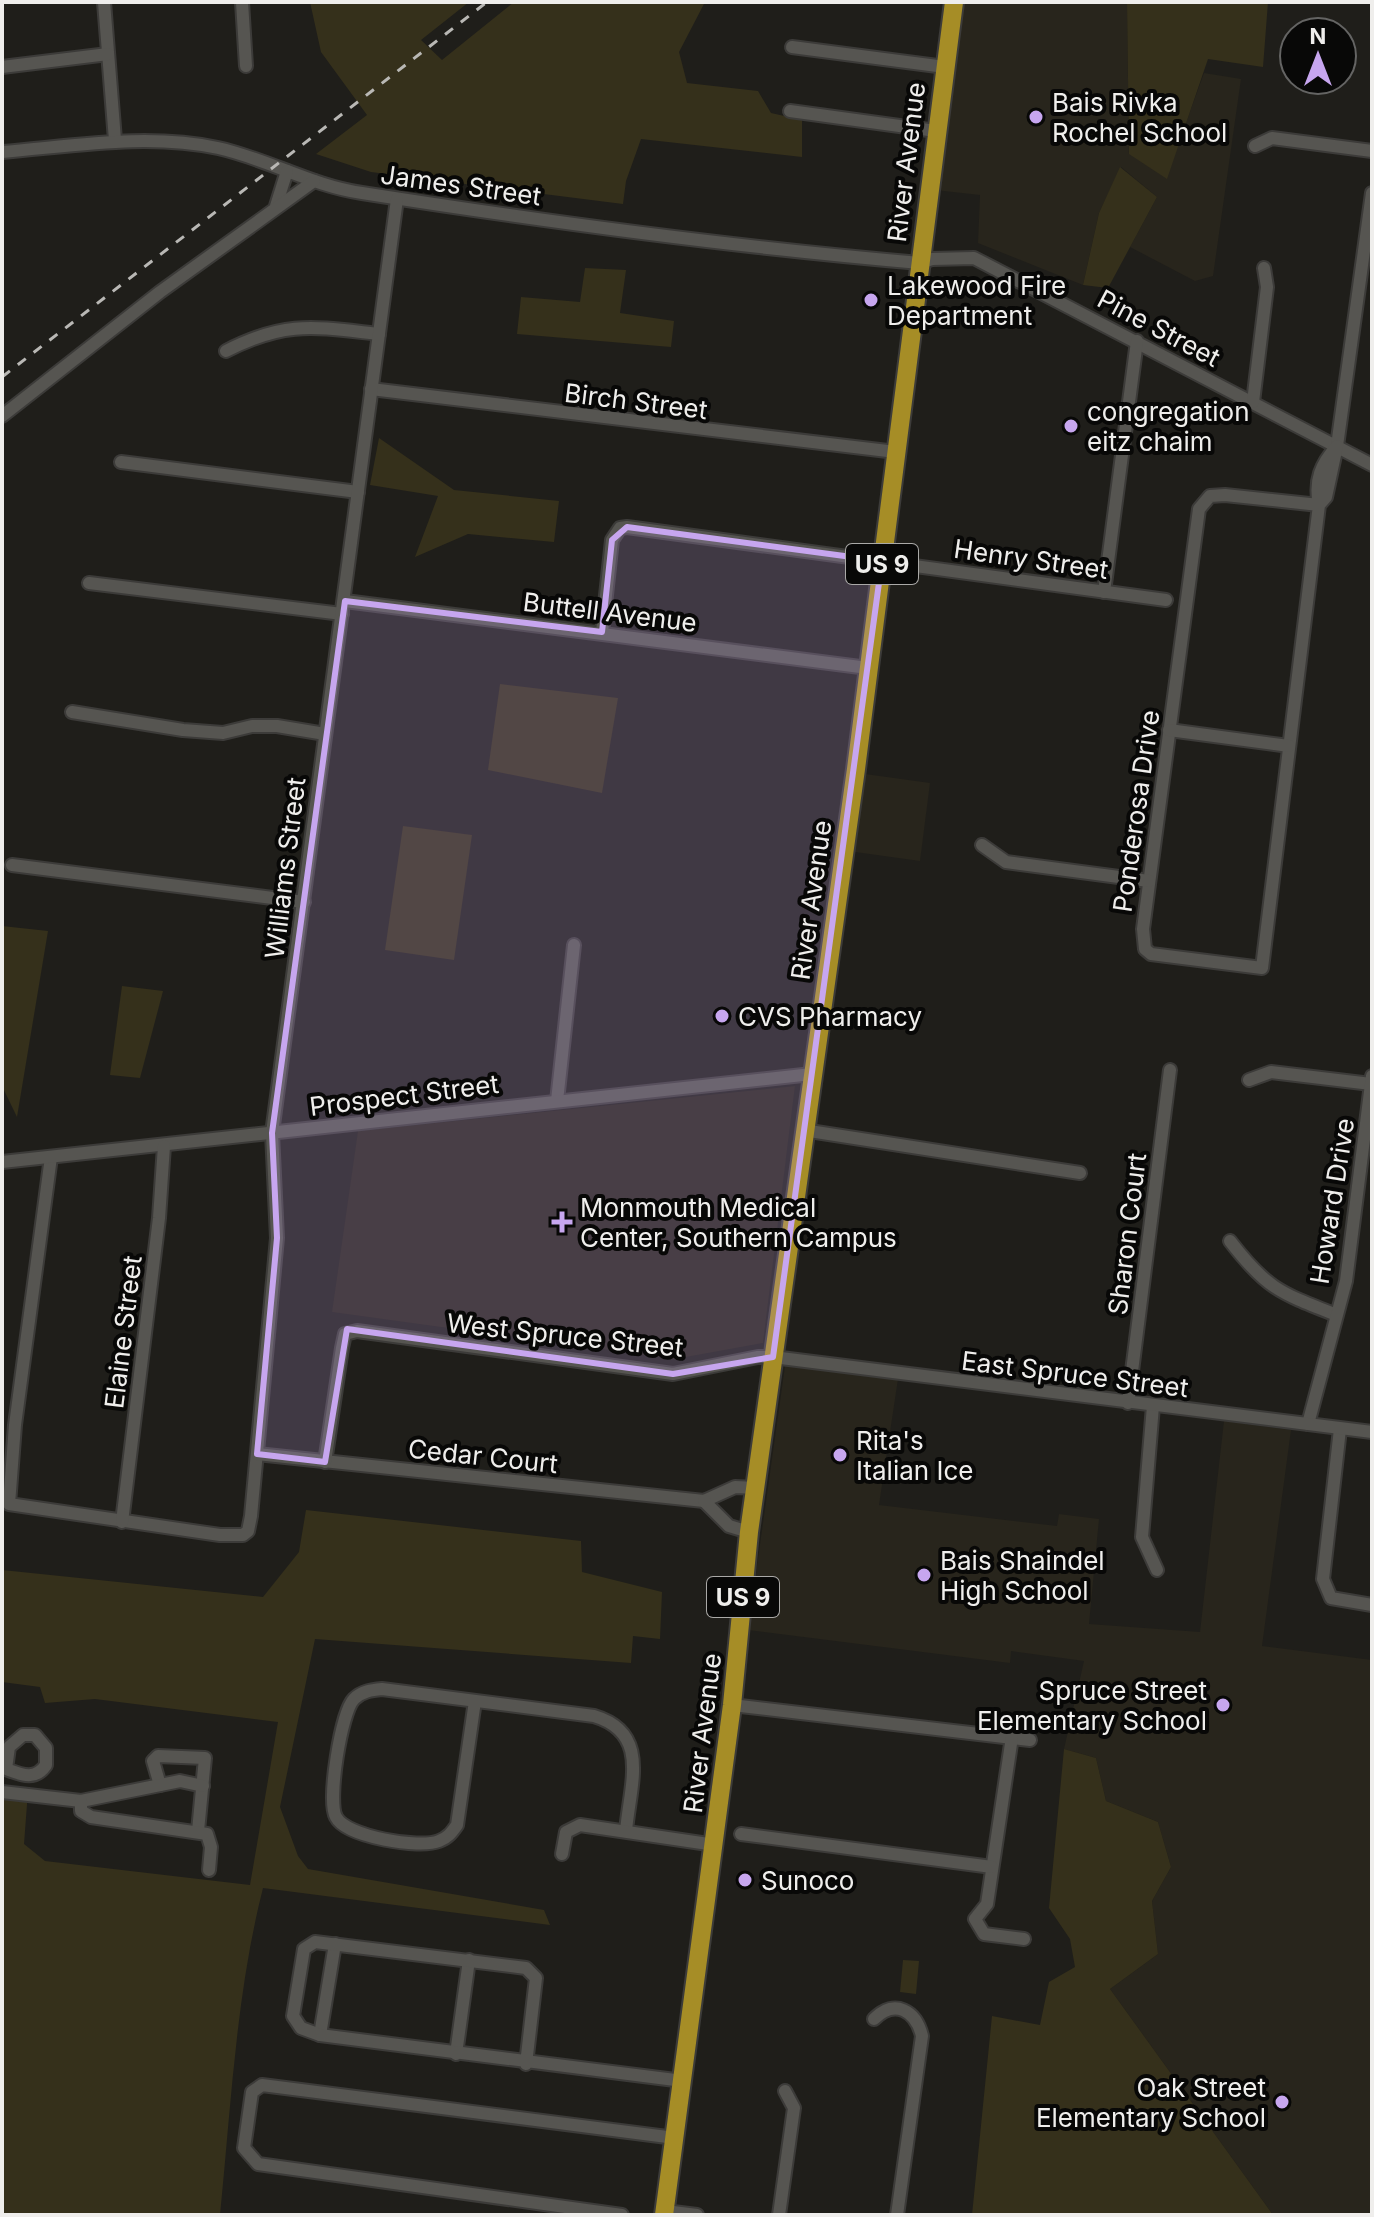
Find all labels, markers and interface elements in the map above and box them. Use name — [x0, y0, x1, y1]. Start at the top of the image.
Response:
north arrow — [1278, 16, 1358, 96]
text: N — [1310, 23, 1326, 49]
street label: River Avenue — [881, 80, 931, 244]
place label: Bais Rivka Rochel School — [1052, 87, 1227, 148]
marker: Bais Rivka Rochel School — [1027, 108, 1045, 126]
street label: James Street — [379, 158, 543, 212]
place label: Lakewood Fire Department — [887, 270, 1066, 331]
street label: Pine Street — [1093, 283, 1225, 373]
marker: Lakewood Fire Department — [862, 291, 880, 309]
street label: Birch Street — [563, 377, 709, 425]
place label: congregation eitz chaim — [1087, 396, 1250, 457]
marker: congregation eitz chaim — [1062, 417, 1080, 435]
street label: Henry Street — [952, 533, 1110, 585]
road number: US 9 — [846, 544, 918, 584]
street label: Buttell Avenue — [521, 586, 699, 638]
street label: Ponderosa Drive — [1106, 708, 1166, 914]
street label: Williams Street — [258, 775, 312, 961]
street label: River Avenue — [784, 818, 838, 982]
place label: CVS Pharmacy — [738, 1001, 922, 1032]
marker: CVS Pharmacy — [713, 1007, 731, 1025]
street label: Prospect Street — [308, 1068, 500, 1122]
street label: Howard Drive — [1304, 1116, 1360, 1286]
street label: Sharon Court — [1102, 1151, 1152, 1317]
place label: Monmouth Medical Center, Southern Campus — [580, 1192, 897, 1253]
marker: Monmouth Medical Center, Southern Campus — [551, 1211, 573, 1233]
street label: Elaine Street — [98, 1254, 148, 1410]
street label: West Spruce Street — [445, 1307, 685, 1363]
street label: East Spruce Street — [960, 1345, 1190, 1403]
place label: Rita's Italian Ice — [856, 1425, 973, 1486]
street label: Cedar Court — [407, 1433, 559, 1479]
marker: Rita's Italian Ice — [831, 1446, 849, 1464]
place label: Bais Shaindel High School — [940, 1545, 1105, 1606]
marker: Bais Shaindel High School — [915, 1566, 933, 1584]
road number: US 9 — [707, 1577, 779, 1617]
street label: River Avenue — [677, 1651, 727, 1815]
place label: Spruce Street Elementary School — [977, 1675, 1207, 1736]
marker: Spruce Street Elementary School — [1214, 1696, 1232, 1714]
place label: Sunoco — [761, 1865, 854, 1896]
marker: Sunoco — [736, 1871, 754, 1889]
place label: Oak Street Elementary School — [1036, 2072, 1266, 2133]
marker: Oak Street Elementary School — [1273, 2093, 1291, 2111]

